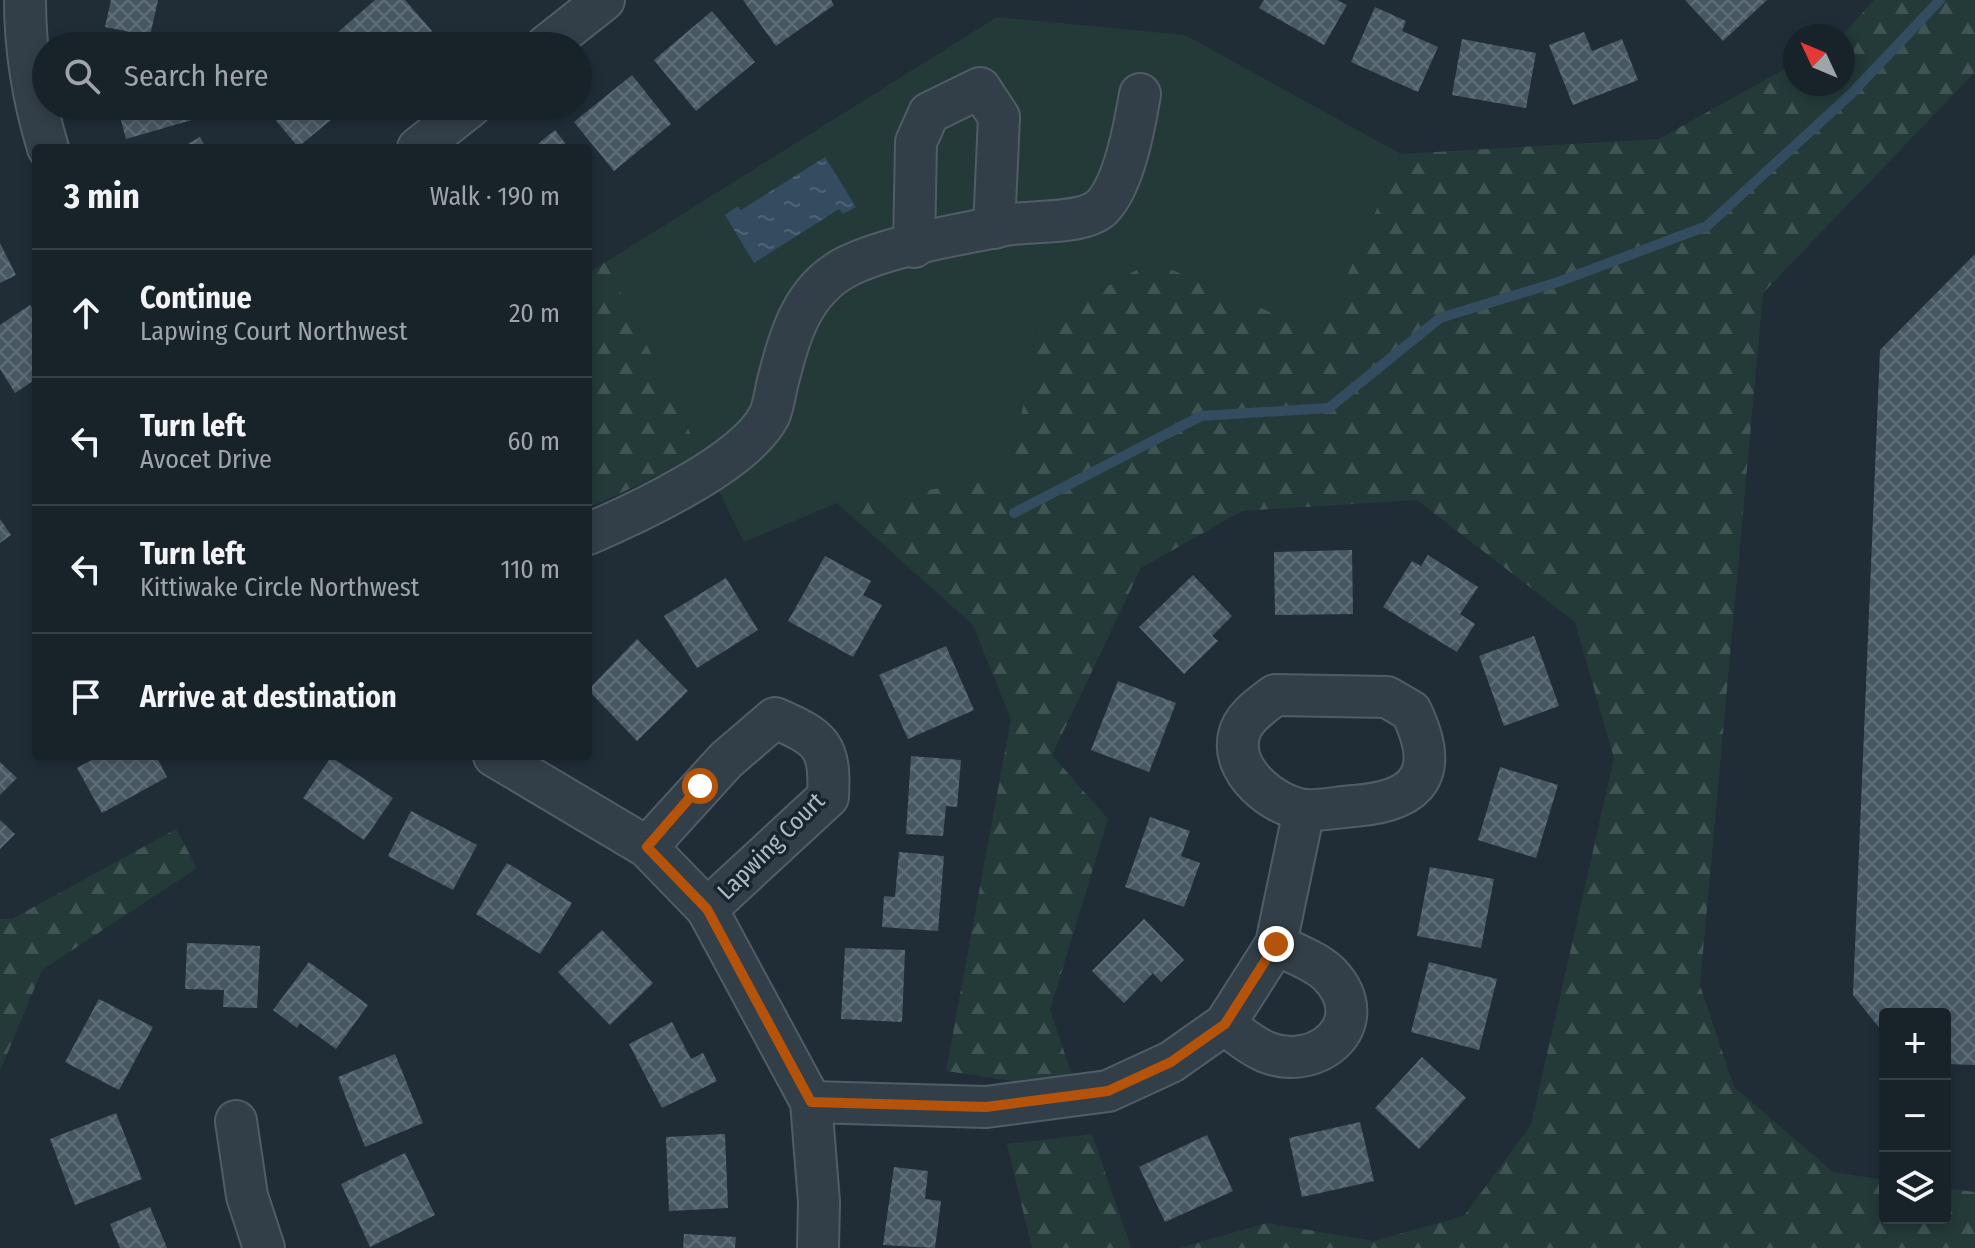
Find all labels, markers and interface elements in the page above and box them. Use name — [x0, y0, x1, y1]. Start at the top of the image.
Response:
north arrow — [1783, 24, 1855, 96]
search box — [32, 32, 592, 120]
icon: search — [60, 54, 104, 98]
text: Search here — [124, 58, 269, 94]
text: 3 min — [64, 176, 140, 217]
text: Walk · 190 m — [430, 181, 560, 212]
text: Continue — [140, 280, 252, 316]
icon: ahead — [64, 291, 108, 335]
text: 20 m — [509, 298, 560, 329]
text: Lapwing Court Northwest — [140, 316, 407, 347]
text: Turn left — [140, 408, 246, 444]
icon: left — [64, 419, 108, 463]
text: 60 m — [507, 426, 560, 457]
text: Avocet Drive — [140, 444, 272, 475]
text: Turn left — [140, 536, 246, 572]
icon: left — [64, 547, 108, 591]
text: 110 m — [500, 554, 560, 585]
text: Kittiwake Circle Northwest — [140, 572, 419, 603]
icon: arrive — [64, 675, 108, 719]
text: Arrive at destination — [140, 679, 397, 715]
route start — [682, 768, 718, 804]
street label: Lapwing Court — [712, 787, 830, 905]
route end — [1258, 926, 1294, 962]
map controls — [1879, 1008, 1951, 1224]
button: + — [1879, 1008, 1951, 1080]
button: − — [1879, 1080, 1951, 1152]
button: layers — [1879, 1152, 1951, 1224]

